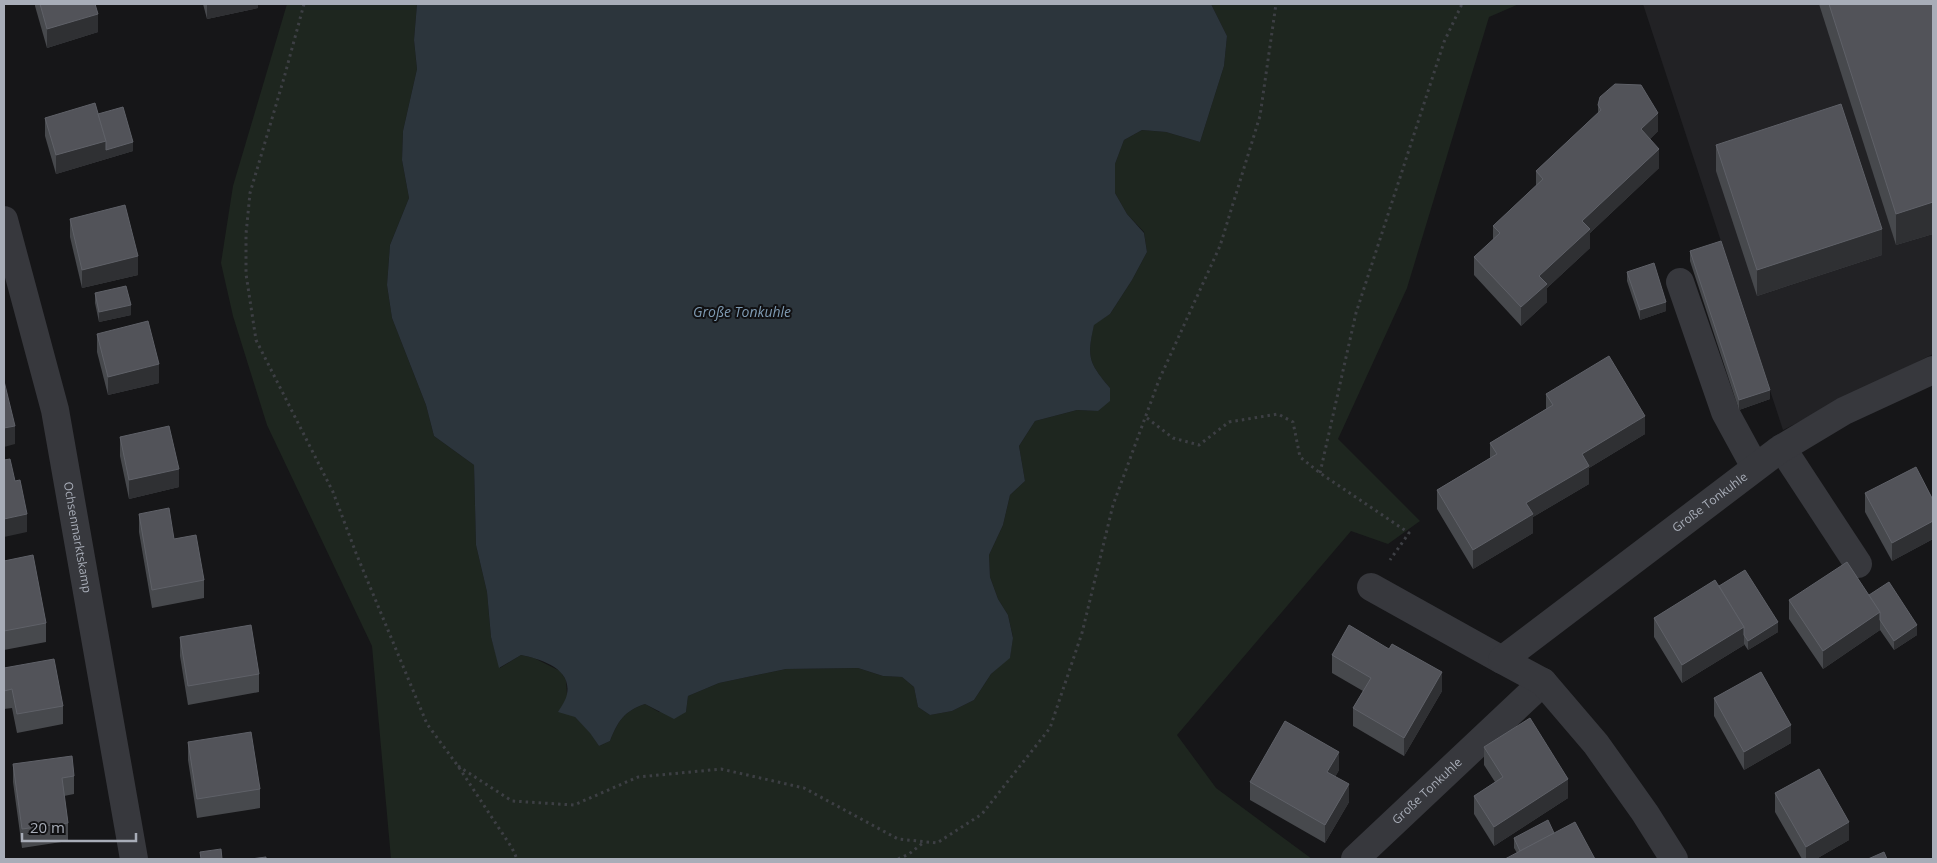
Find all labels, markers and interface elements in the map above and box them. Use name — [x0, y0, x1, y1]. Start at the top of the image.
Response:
water label: Große Tonkuhle — [693, 302, 791, 321]
street label: Große Tonkuhle — [1669, 468, 1751, 536]
street label: Ochsenmarktskamp — [60, 480, 96, 594]
street label: Große Tonkuhle — [1388, 753, 1466, 828]
scale bar — [22, 810, 136, 842]
text: 20 m — [30, 817, 65, 837]

